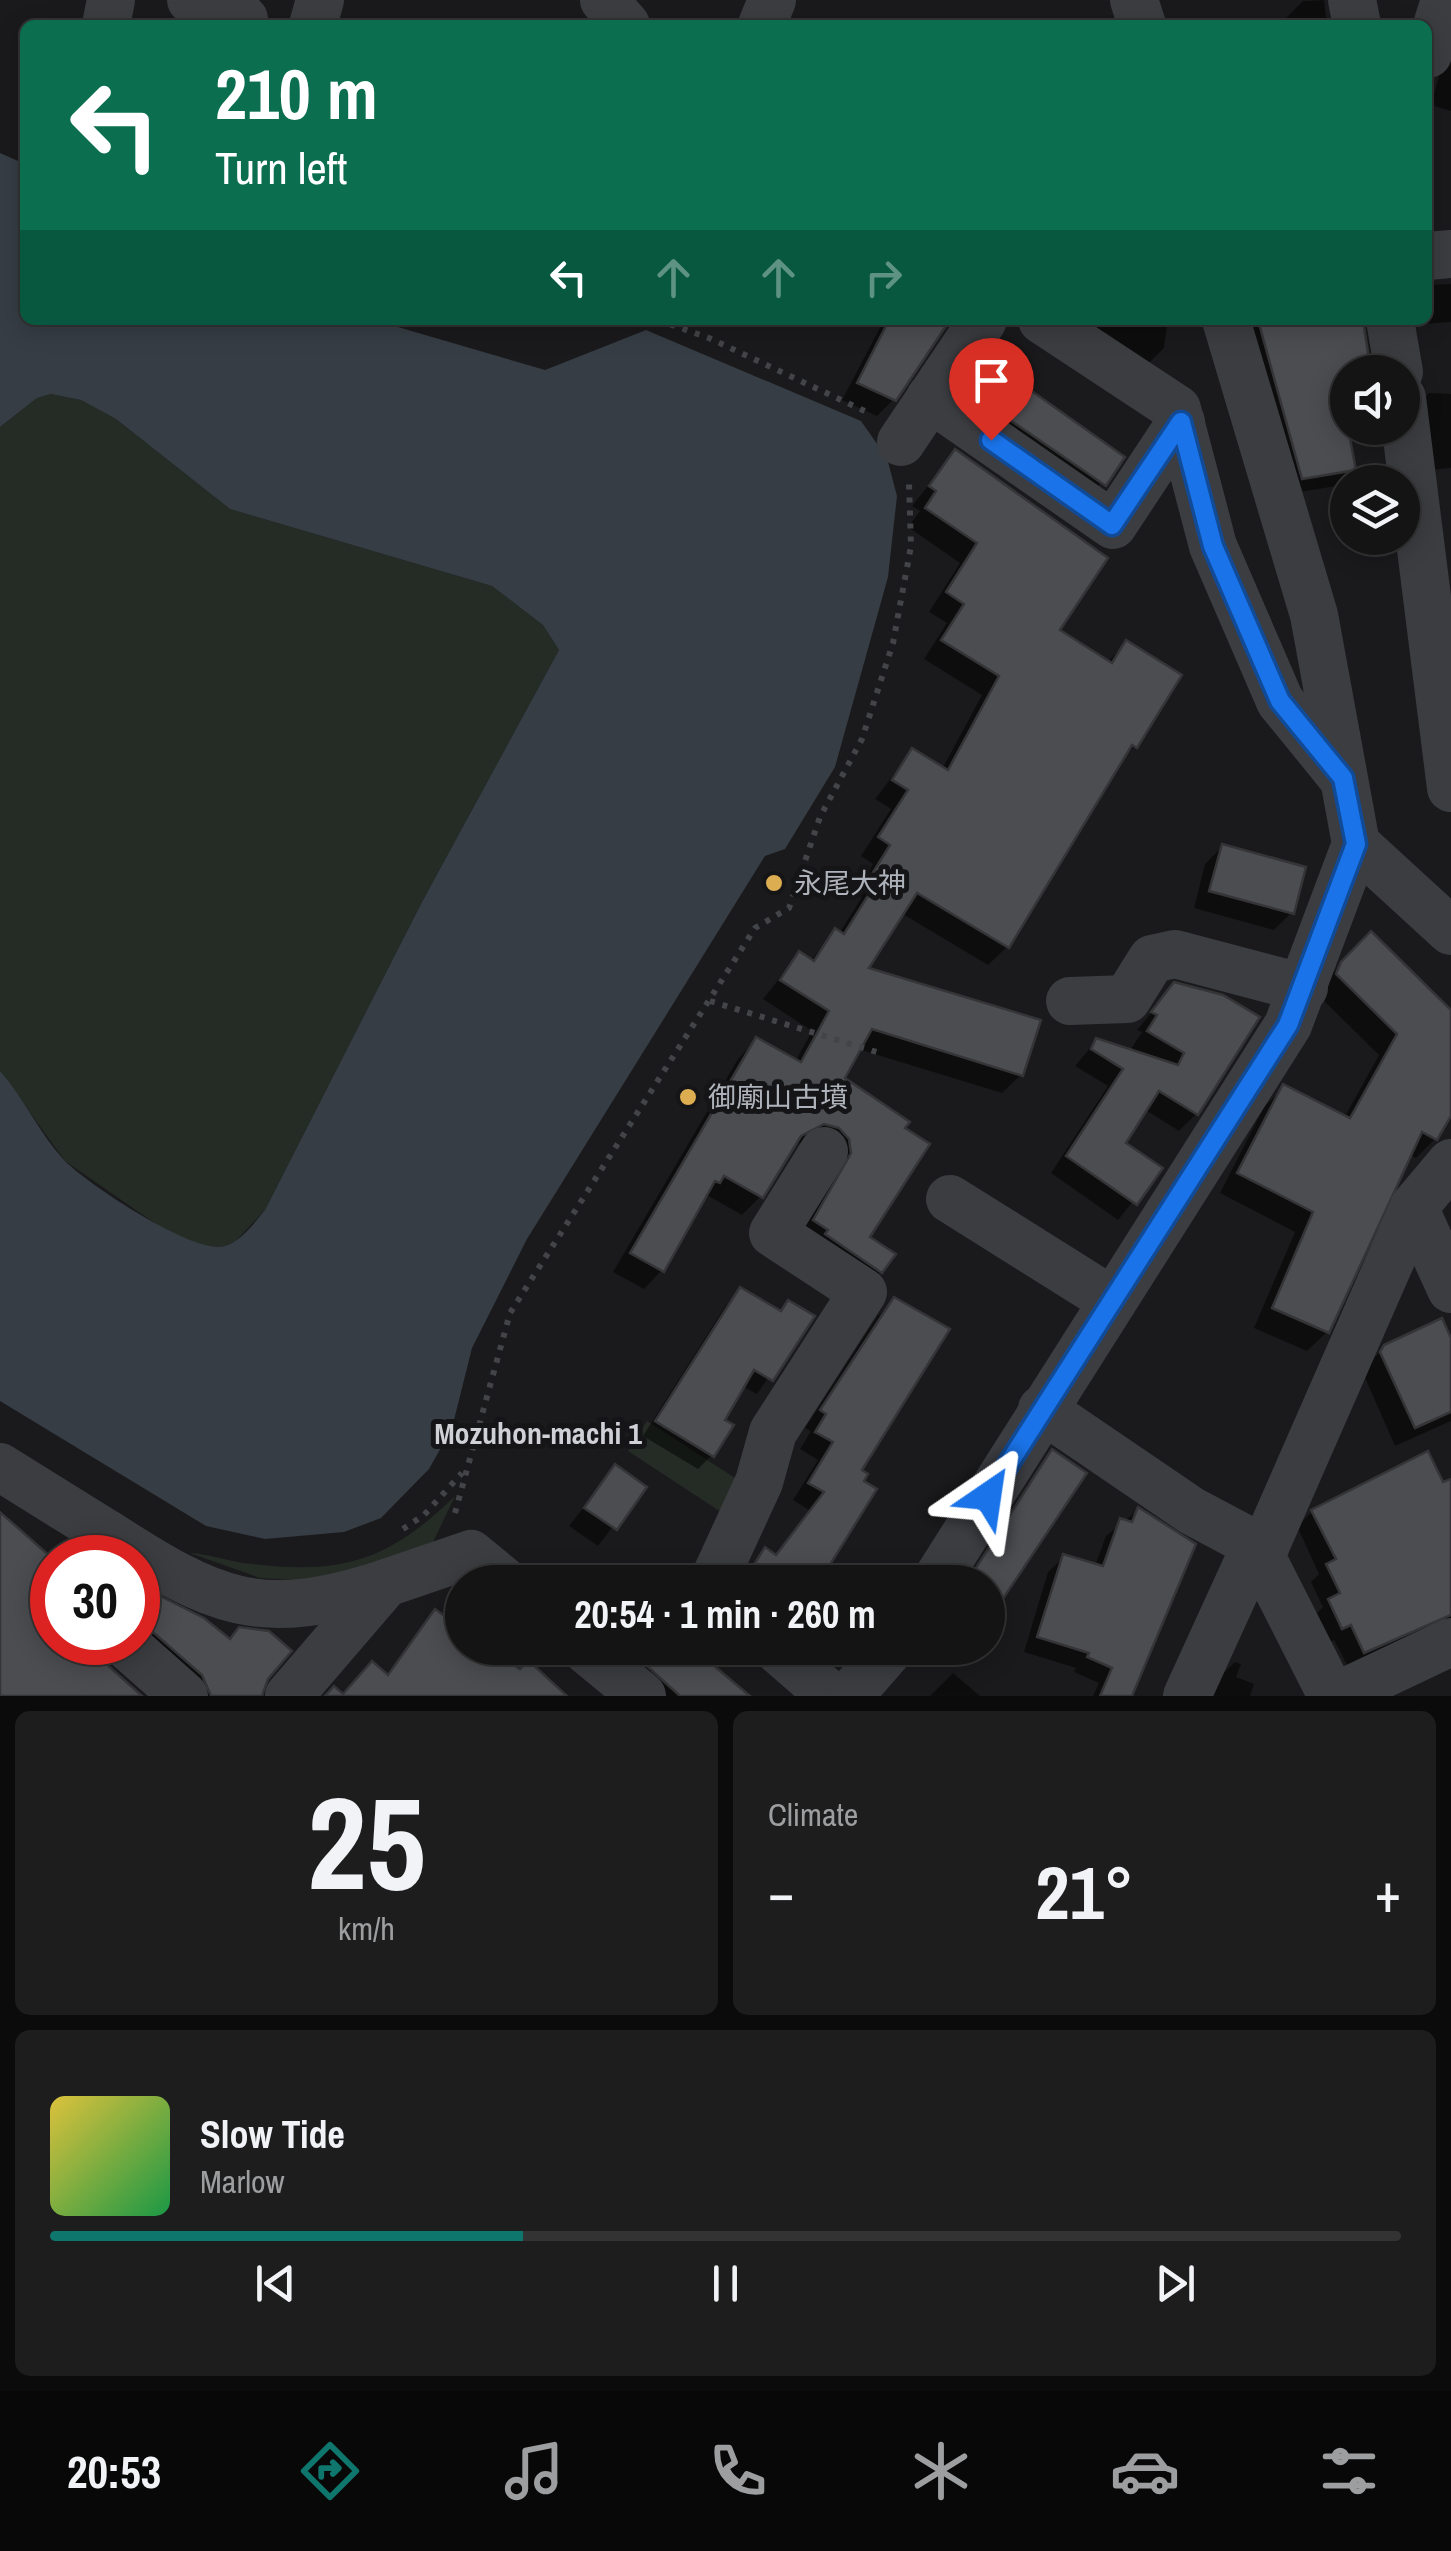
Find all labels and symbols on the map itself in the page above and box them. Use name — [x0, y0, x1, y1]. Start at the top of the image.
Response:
pin — [949, 338, 1034, 441]
place label: 永尾大神 — [794, 864, 906, 902]
marker: 永尾大神 — [763, 872, 785, 894]
place label: 御廟山古墳 — [708, 1078, 848, 1116]
marker: 御廟山古墳 — [677, 1086, 699, 1108]
district label: Mozuhon-machi 1 — [434, 1413, 642, 1453]
position arrow — [936, 1444, 1040, 1548]
speed limit sign: 30 — [30, 1535, 160, 1665]

